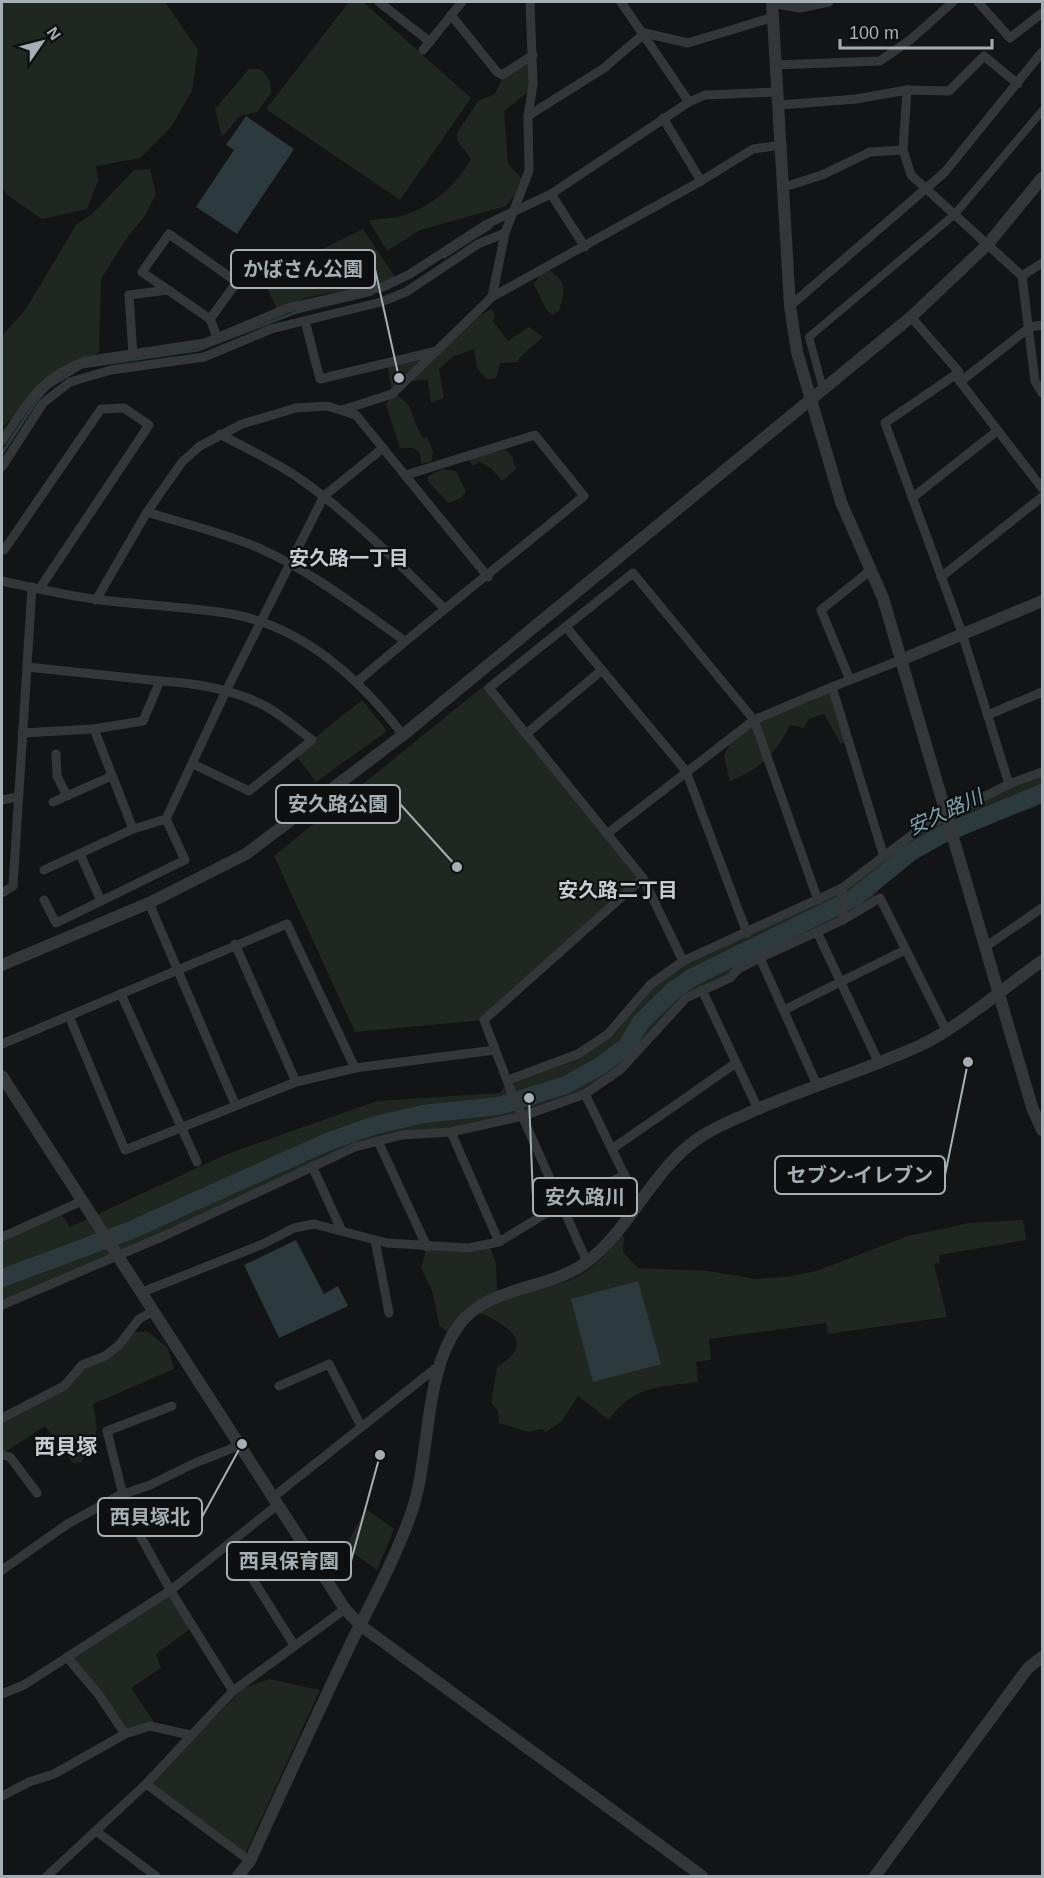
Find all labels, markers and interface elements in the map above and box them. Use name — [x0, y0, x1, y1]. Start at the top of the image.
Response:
north arrow — [12, 12, 72, 72]
scale bar — [840, 12, 992, 50]
text: 100 m — [849, 23, 899, 43]
text: N — [44, 24, 64, 43]
callout: かばさん公園 — [231, 250, 375, 288]
text: かばさん公園 — [243, 258, 363, 280]
district label: 安久路一丁目 — [289, 547, 409, 569]
water label: 安久路川 — [904, 784, 988, 839]
callout: 安久路公園 — [276, 785, 400, 823]
text: 安久路公園 — [288, 793, 388, 815]
district label: 安久路二丁目 — [558, 879, 678, 901]
callout: セブン-イレブン — [775, 1156, 945, 1194]
text: セブン-イレブン — [787, 1164, 933, 1186]
callout: 安久路川 — [533, 1178, 637, 1216]
text: 安久路川 — [545, 1186, 625, 1208]
district label: 西貝塚 — [35, 1435, 98, 1458]
callout: 西貝塚北 — [98, 1498, 202, 1536]
text: 西貝塚北 — [110, 1506, 190, 1528]
callout: 西貝保育園 — [227, 1542, 351, 1580]
text: 西貝保育園 — [239, 1550, 339, 1572]

